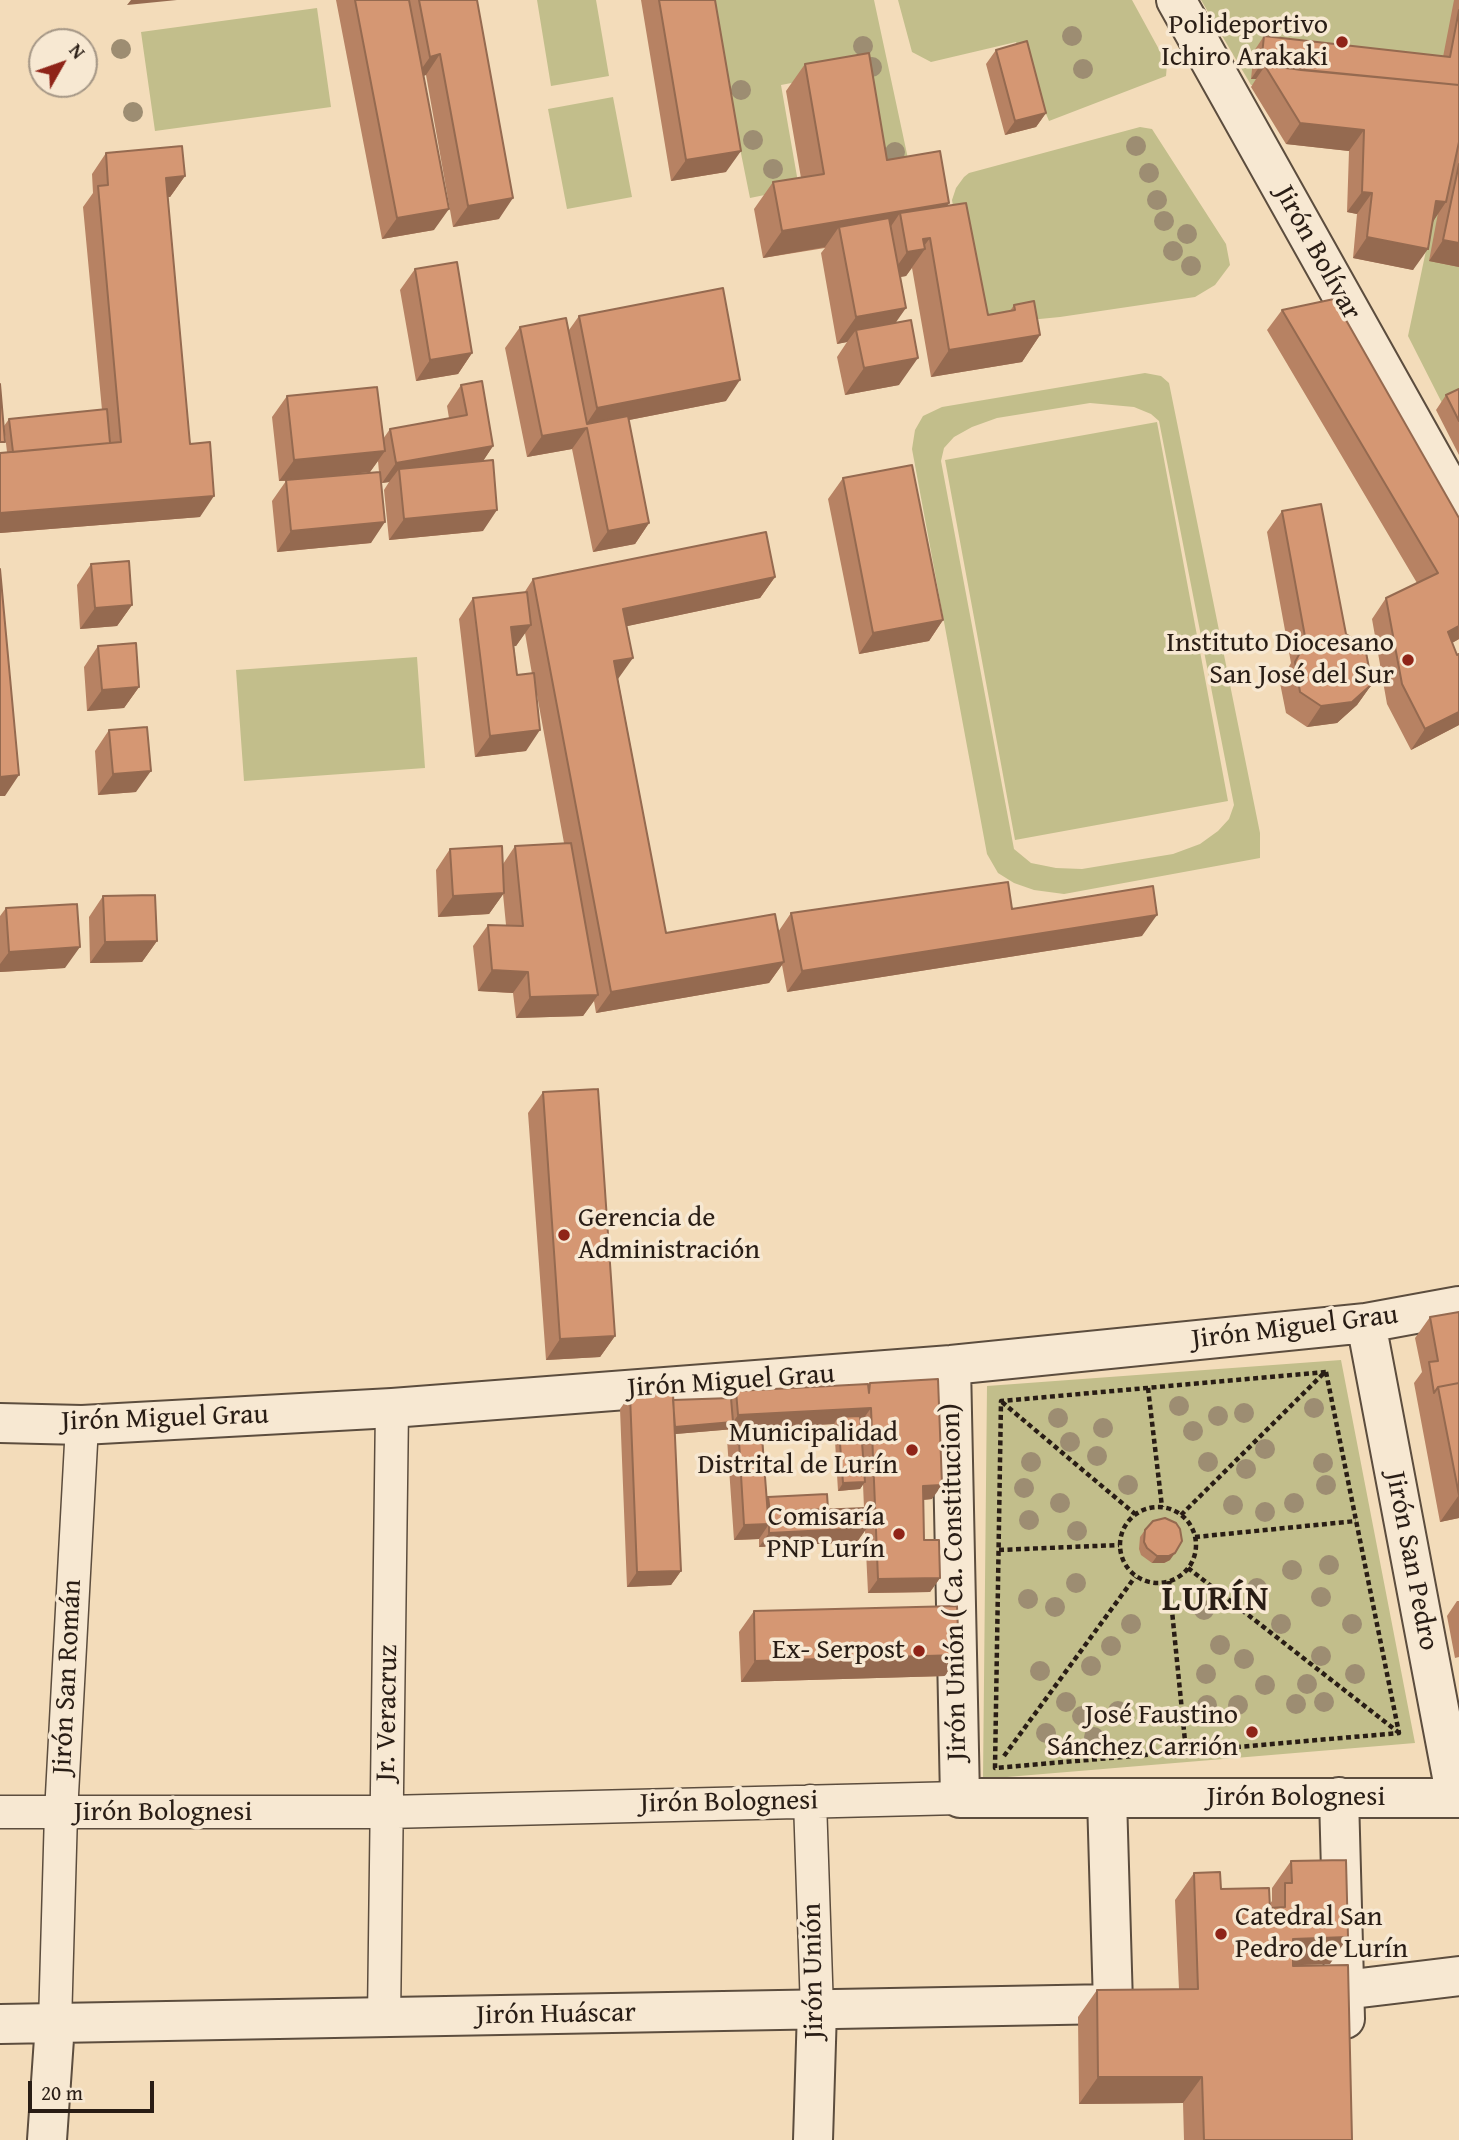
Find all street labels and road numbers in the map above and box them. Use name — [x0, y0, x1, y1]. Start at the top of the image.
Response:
street label: Jirón Bolívar — [1266, 180, 1368, 326]
street label: Jirón Miguel Grau — [1190, 1299, 1400, 1357]
street label: Jirón Miguel Grau — [626, 1358, 836, 1406]
street label: Jirón Miguel Grau — [61, 1399, 269, 1439]
street label: Jirón Unión ( Ca. Constitucion) — [935, 1403, 975, 1761]
street label: Jirón San Pedro — [1377, 1469, 1445, 1653]
street label: Jirón San Román — [46, 1579, 90, 1775]
street label: Jr. Veracruz — [370, 1644, 406, 1782]
street label: Jirón Bolognesi — [1207, 1781, 1385, 1815]
street label: Jirón Bolognesi — [639, 1785, 819, 1821]
street label: Jirón Bolognesi — [74, 1796, 252, 1830]
street label: Jirón Unión — [796, 1903, 832, 2039]
street label: Jirón Huáscar — [476, 1997, 636, 2033]

